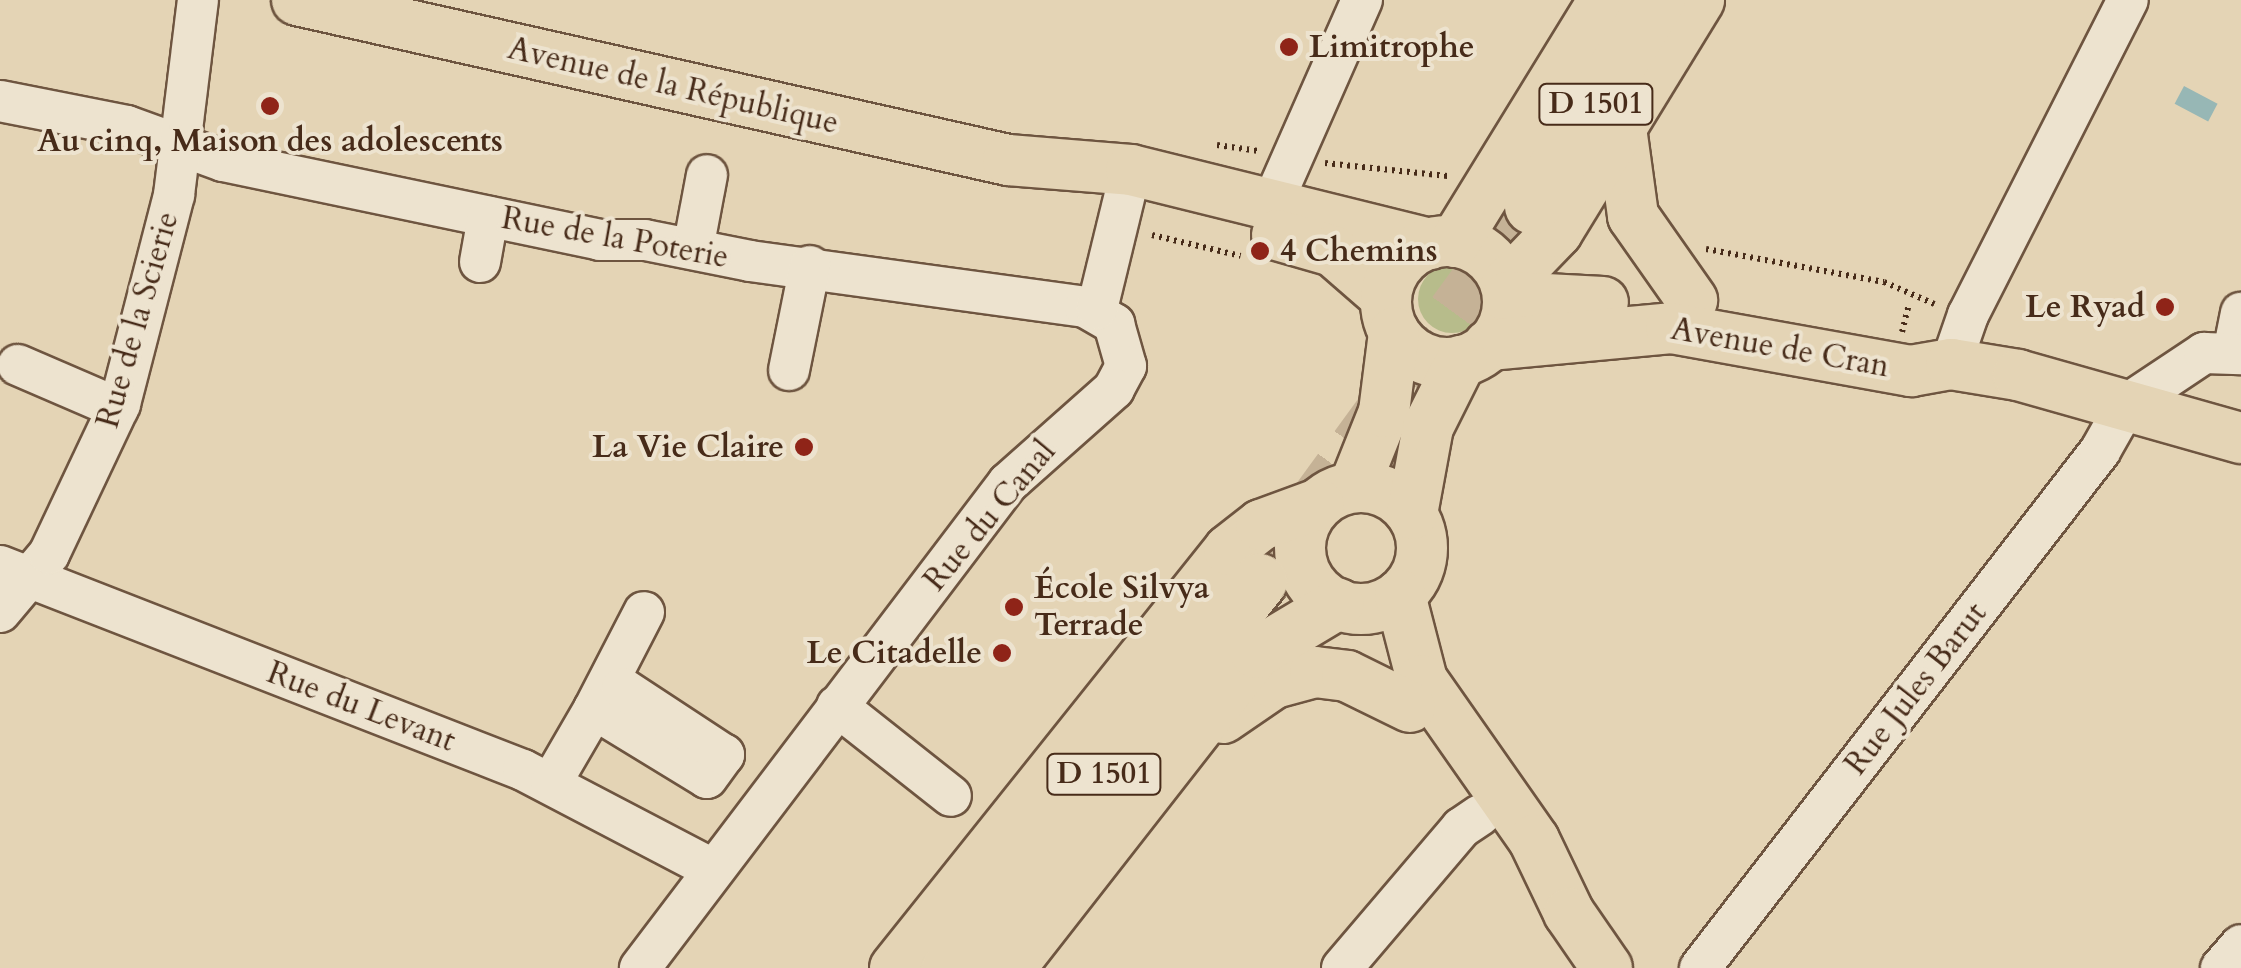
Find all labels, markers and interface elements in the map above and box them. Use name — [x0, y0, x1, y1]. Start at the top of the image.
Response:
place label: Limitrophe — [1309, 28, 1475, 66]
street label: Avenue de la République — [504, 29, 842, 143]
marker: Limitrophe — [1278, 36, 1300, 58]
road number: D 1501 — [1536, 79, 1656, 129]
marker: Au cinq, Maison des adolescents — [259, 95, 281, 117]
place label: Au cinq, Maison des adolescents — [37, 122, 503, 160]
street label: Rue de la Poterie — [499, 199, 731, 277]
street label: Rue de la Scierie — [89, 208, 187, 432]
place label: 4 Chemins — [1280, 232, 1438, 270]
marker: 4 Chemins — [1249, 240, 1271, 262]
place label: Le Ryad — [2025, 288, 2145, 326]
marker: Le Ryad — [2154, 296, 2176, 318]
street label: Avenue de Cran — [1668, 310, 1892, 386]
place label: La Vie Claire — [592, 428, 784, 466]
street label: Rue du Canal — [916, 433, 1064, 599]
marker: La Vie Claire — [793, 436, 815, 458]
place label: École Silvya Terrade — [1034, 570, 1210, 645]
street label: Rue Jules Barut — [1837, 595, 1995, 783]
marker: École Silvya Terrade — [1003, 596, 1025, 618]
place label: Le Citadelle — [806, 634, 982, 672]
marker: Le Citadelle — [991, 642, 1013, 664]
street label: Rue du Levant — [262, 654, 460, 760]
road number: D 1501 — [1044, 749, 1164, 799]

